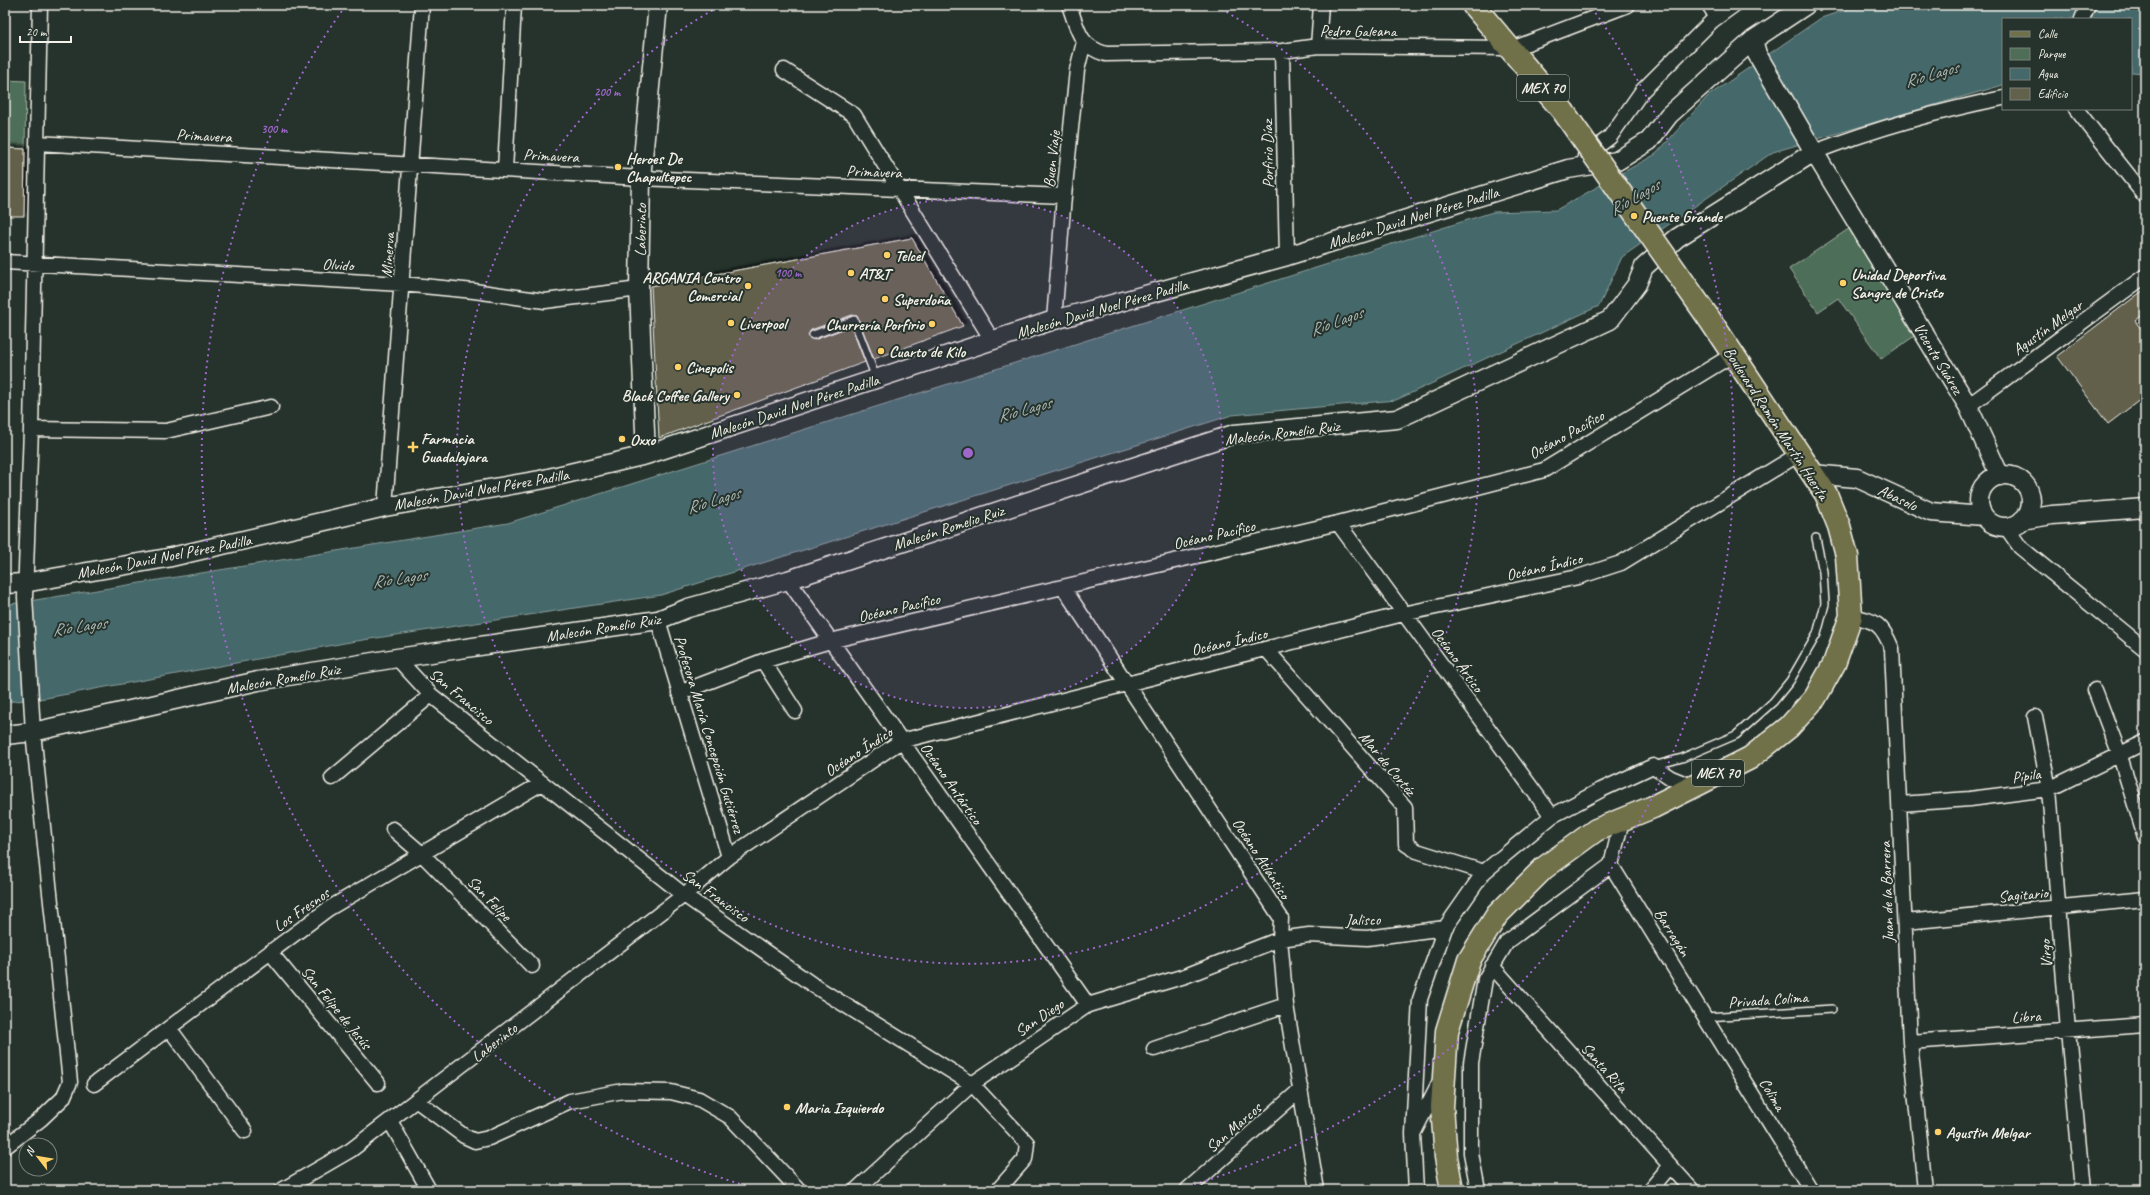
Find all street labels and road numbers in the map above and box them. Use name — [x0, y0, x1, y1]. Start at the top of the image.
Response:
street label: Pedro Galeana — [1320, 21, 1398, 41]
road number: MEX 70 — [1517, 75, 1569, 101]
street label: Porfirio Díaz — [1257, 118, 1279, 188]
street label: Primavera — [176, 125, 233, 147]
street label: Buen Viaje — [1039, 128, 1065, 188]
street label: Primavera — [523, 145, 580, 167]
street label: Primavera — [846, 161, 903, 183]
street label: Malecón David Noel Pérez Padilla — [1326, 182, 1502, 253]
street label: Laberinto — [631, 202, 651, 257]
street label: Minerva — [376, 231, 400, 278]
street label: Olvido — [322, 254, 356, 276]
street label: Malecón David Noel Pérez Padilla — [1014, 275, 1191, 343]
street label: Agustín Melgar — [2009, 294, 2088, 360]
street label: Vicente Suárez — [1909, 319, 1968, 399]
street label: Boulevard Ramón Martín Huerta — [1719, 343, 1834, 505]
street label: Malecón David Noel Pérez Padilla — [707, 370, 883, 444]
street label: Océano Pacífico — [1525, 405, 1609, 464]
street label: Malecón Romelio Ruiz — [1224, 416, 1342, 450]
street label: Malecón David Noel Pérez Padilla — [392, 465, 571, 515]
street label: Abasolo — [1875, 480, 1922, 516]
street label: Malecón Romelio Ruiz — [890, 500, 1008, 555]
street label: Océano Pacífico — [1171, 516, 1258, 554]
street label: Malecón David Noel Pérez Padilla — [75, 530, 254, 584]
street label: Océano Índico — [1504, 548, 1586, 585]
street label: Océano Pacífico — [856, 589, 943, 627]
street label: Malecón Romelio Ruiz — [545, 609, 664, 647]
street label: Océano Índico — [1189, 623, 1271, 660]
street label: Océano Ártico — [1427, 623, 1489, 698]
street label: Profesora María Concepción Gutiérrez — [669, 633, 749, 836]
street label: Malecón Romelio Ruiz — [225, 659, 344, 699]
street label: San Francisco — [425, 664, 499, 730]
street label: Océano Índico — [821, 721, 898, 781]
street label: Mar de Cortéz — [1354, 727, 1421, 801]
street label: Océano Antártico — [916, 739, 988, 830]
road number: MEX 70 — [1692, 760, 1744, 786]
street label: Pípila — [2011, 764, 2043, 788]
street label: Océano Atlántico — [1228, 814, 1296, 905]
street label: Juan de la Barrera — [1875, 840, 1899, 944]
street label: San Francisco — [678, 865, 754, 928]
street label: San Felipe — [463, 872, 517, 927]
street label: Los Fresnos — [270, 882, 335, 936]
street label: Sagitario — [1998, 883, 2051, 907]
street label: Barragán — [1650, 905, 1695, 961]
street label: Jalisco — [1345, 910, 1382, 930]
street label: Virgo — [2035, 937, 2057, 969]
street label: San Felipe de Jesús — [297, 962, 377, 1054]
street label: Privada Colima — [1728, 987, 1810, 1013]
street label: San Diego — [1011, 994, 1069, 1041]
street label: Libra — [2011, 1006, 2043, 1028]
street label: Laberinto — [468, 1018, 523, 1067]
street label: Santa Rita — [1577, 1038, 1633, 1098]
street label: Colima — [1754, 1074, 1791, 1116]
street label: San Marcos — [1202, 1097, 1266, 1157]

